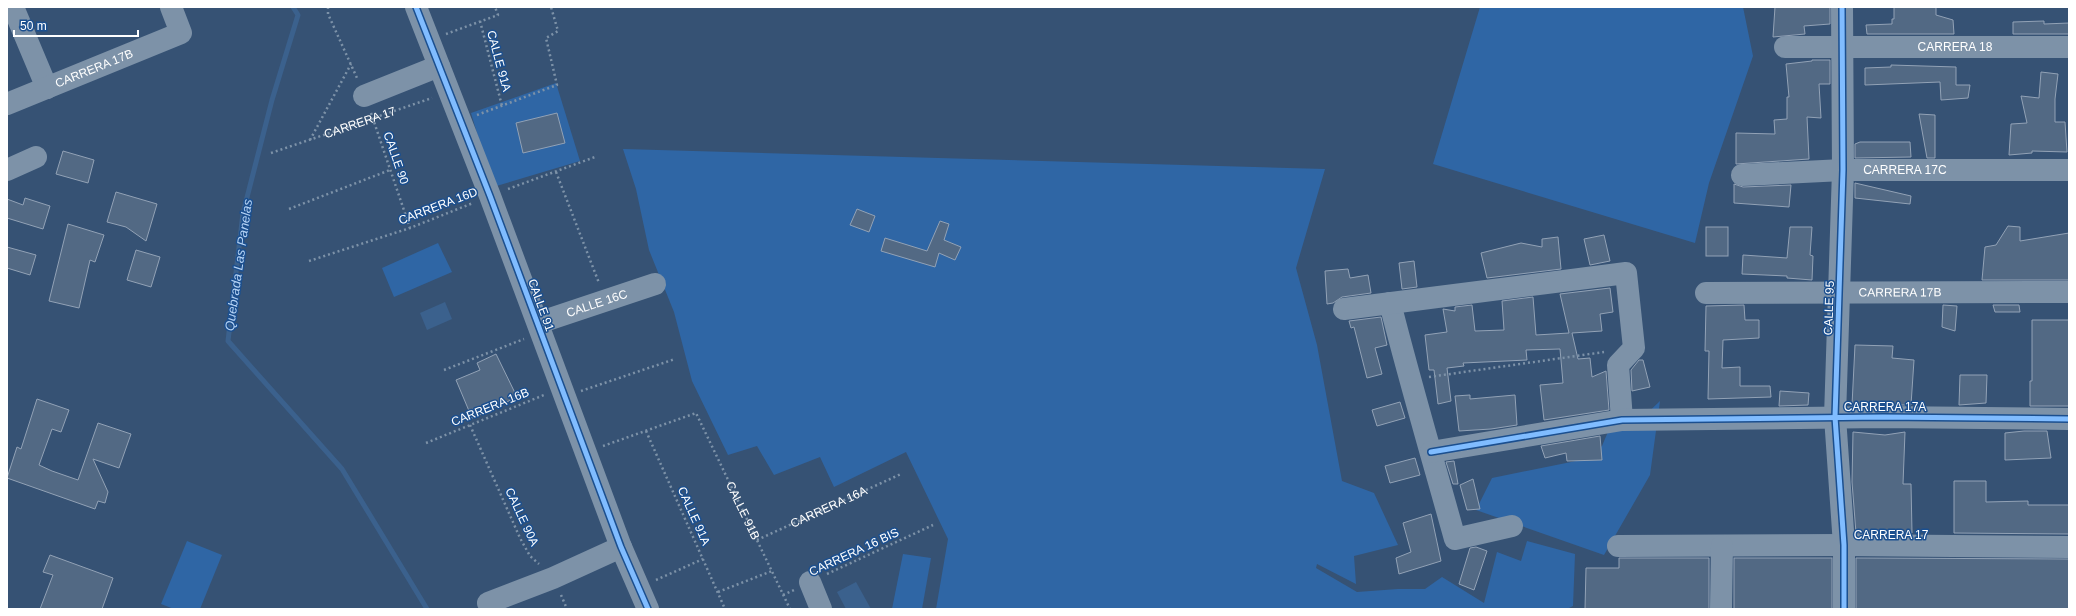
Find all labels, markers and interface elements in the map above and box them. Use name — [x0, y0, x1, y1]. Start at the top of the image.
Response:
scale bar — [14, 12, 138, 38]
text: 50 m — [20, 19, 47, 33]
street label: CALLE 91A — [484, 29, 514, 93]
street label: CARRERA 18 — [1918, 40, 1993, 54]
street label: CARRERA 17B — [53, 46, 135, 91]
street label: CARRERA 17 — [322, 104, 398, 141]
street label: CALLE 90 — [380, 130, 412, 186]
street label: CARRERA 17C — [1863, 163, 1947, 177]
street label: CARRERA 16D — [397, 184, 480, 227]
water label: Quebrada Las Panelas — [222, 198, 255, 332]
street label: CALLE 91 — [525, 277, 557, 333]
street label: CALLE 95 — [1821, 280, 1837, 336]
street label: CARRERA 17B — [1859, 285, 1941, 300]
street label: CALLE 16C — [564, 287, 629, 320]
street label: CARRERA 16B — [449, 385, 531, 429]
street label: CARRERA 17A — [1844, 400, 1926, 414]
street label: CALLE 91B — [723, 479, 763, 542]
street label: CARRERA 16A — [788, 483, 869, 531]
street label: CALLE 91A — [675, 485, 713, 547]
street label: CALLE 90A — [502, 486, 542, 548]
street label: CARRERA 16 BIS — [807, 525, 901, 579]
street label: CARRERA 17 — [1854, 528, 1929, 542]

